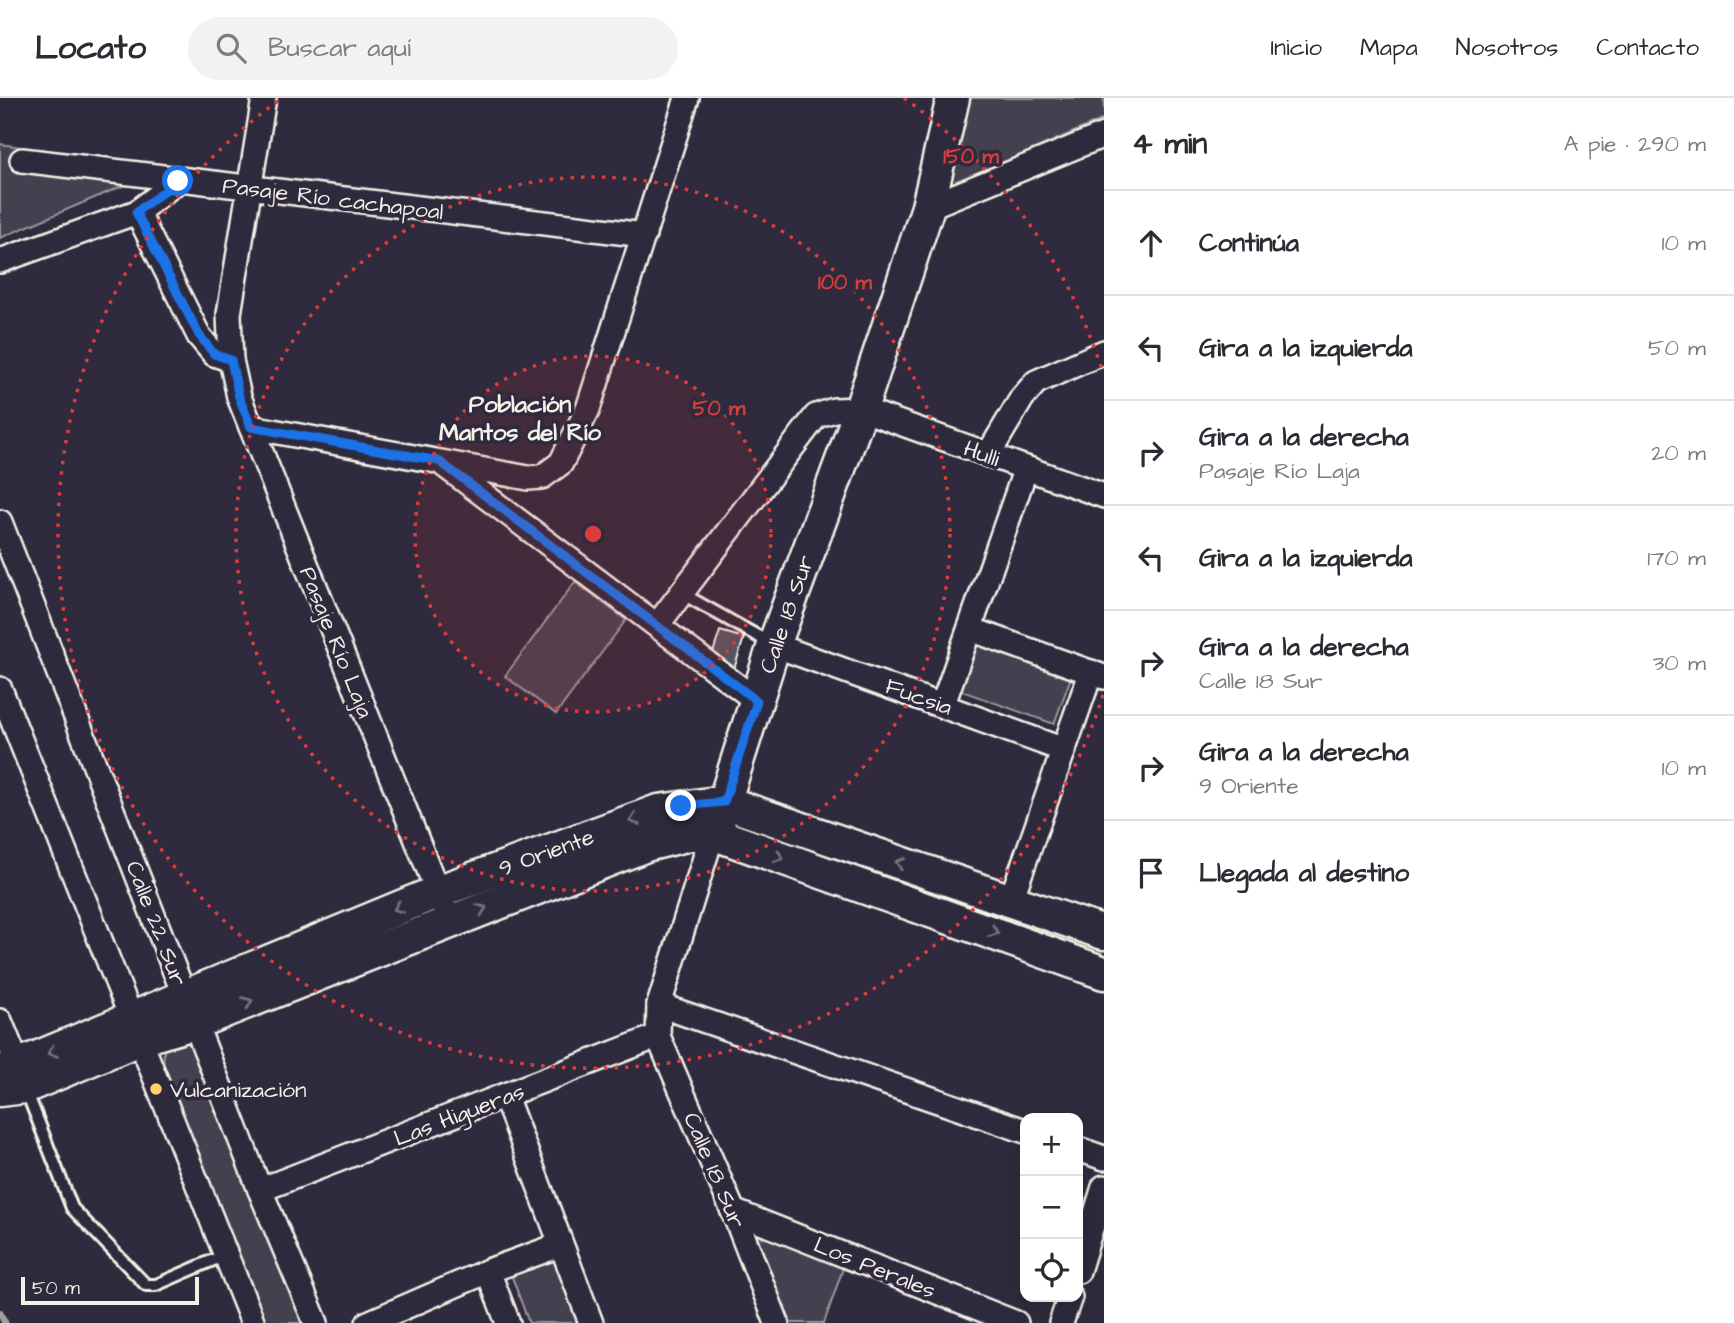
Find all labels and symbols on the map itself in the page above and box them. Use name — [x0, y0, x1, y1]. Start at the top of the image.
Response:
text: 150 m — [943, 142, 999, 171]
route start — [162, 165, 193, 196]
street label: Pasaje Río cachapoal — [221, 170, 445, 228]
text: 100 m — [818, 268, 873, 297]
district label: Población Mantos del Río — [439, 388, 601, 450]
text: 50 m — [693, 394, 746, 423]
street label: Hulli — [959, 433, 1005, 475]
centre of rings — [581, 522, 605, 546]
street label: Calle 18 Sur — [752, 551, 822, 678]
street label: Pasaje Río Laja — [291, 562, 381, 723]
street label: Fucsia — [881, 670, 957, 724]
route end — [665, 790, 696, 821]
one-way arrow — [628, 812, 640, 826]
street label: 9 Oriente — [494, 821, 599, 885]
one-way arrow — [773, 849, 785, 863]
street label: Calle 22 Sur — [118, 856, 195, 991]
one-way arrow — [895, 857, 907, 871]
one-way arrow — [392, 900, 404, 914]
one-way arrow — [476, 903, 488, 917]
one-way arrow — [988, 924, 1000, 938]
one-way arrow — [241, 996, 253, 1010]
one-way arrow — [47, 1043, 59, 1057]
place label: Vulcanización — [170, 1074, 307, 1106]
street label: Las Higueras — [389, 1075, 530, 1155]
marker: Vulcanización — [148, 1081, 164, 1097]
street label: Calle 18 Sur — [675, 1107, 753, 1234]
street label: Los Perales — [809, 1229, 940, 1307]
scale bar — [21, 1274, 200, 1306]

